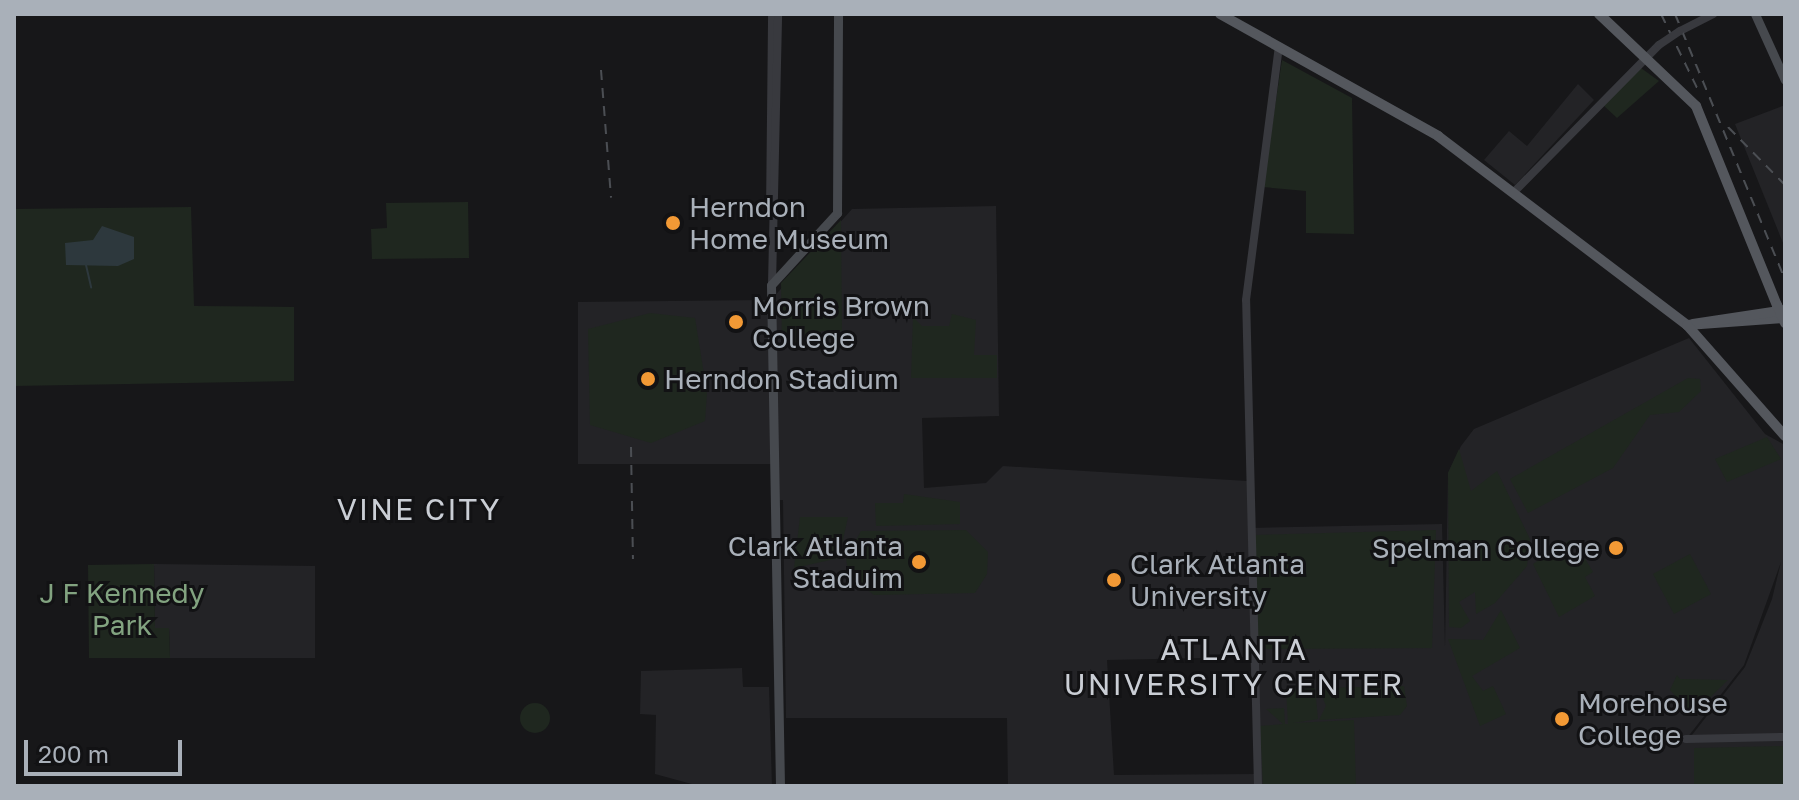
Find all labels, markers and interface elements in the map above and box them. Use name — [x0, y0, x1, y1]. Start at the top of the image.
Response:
place label: Herndon Home Museum — [689, 190, 889, 256]
marker: Herndon Home Museum — [664, 214, 682, 232]
place label: Morris Brown College — [752, 289, 930, 355]
marker: Morris Brown College — [727, 313, 745, 331]
place label: Herndon Stadium — [664, 362, 899, 396]
marker: Herndon Stadium — [639, 370, 657, 388]
district label: VINE CITY — [337, 491, 501, 527]
place label: Clark Atlanta Staduim — [728, 529, 903, 595]
place label: Spelman College — [1372, 531, 1600, 565]
marker: Spelman College — [1607, 539, 1625, 557]
place label: Clark Atlanta University — [1130, 547, 1305, 613]
marker: Clark Atlanta Staduim — [910, 553, 928, 571]
marker: Clark Atlanta University — [1105, 571, 1123, 589]
park label: J F Kennedy Park — [40, 576, 204, 642]
district label: ATLANTA UNIVERSITY CENTER — [1064, 631, 1404, 702]
place label: Morehouse College — [1578, 686, 1728, 752]
marker: Morehouse College — [1553, 710, 1571, 728]
scale bar — [28, 724, 186, 774]
text: 200 m — [38, 739, 109, 768]

